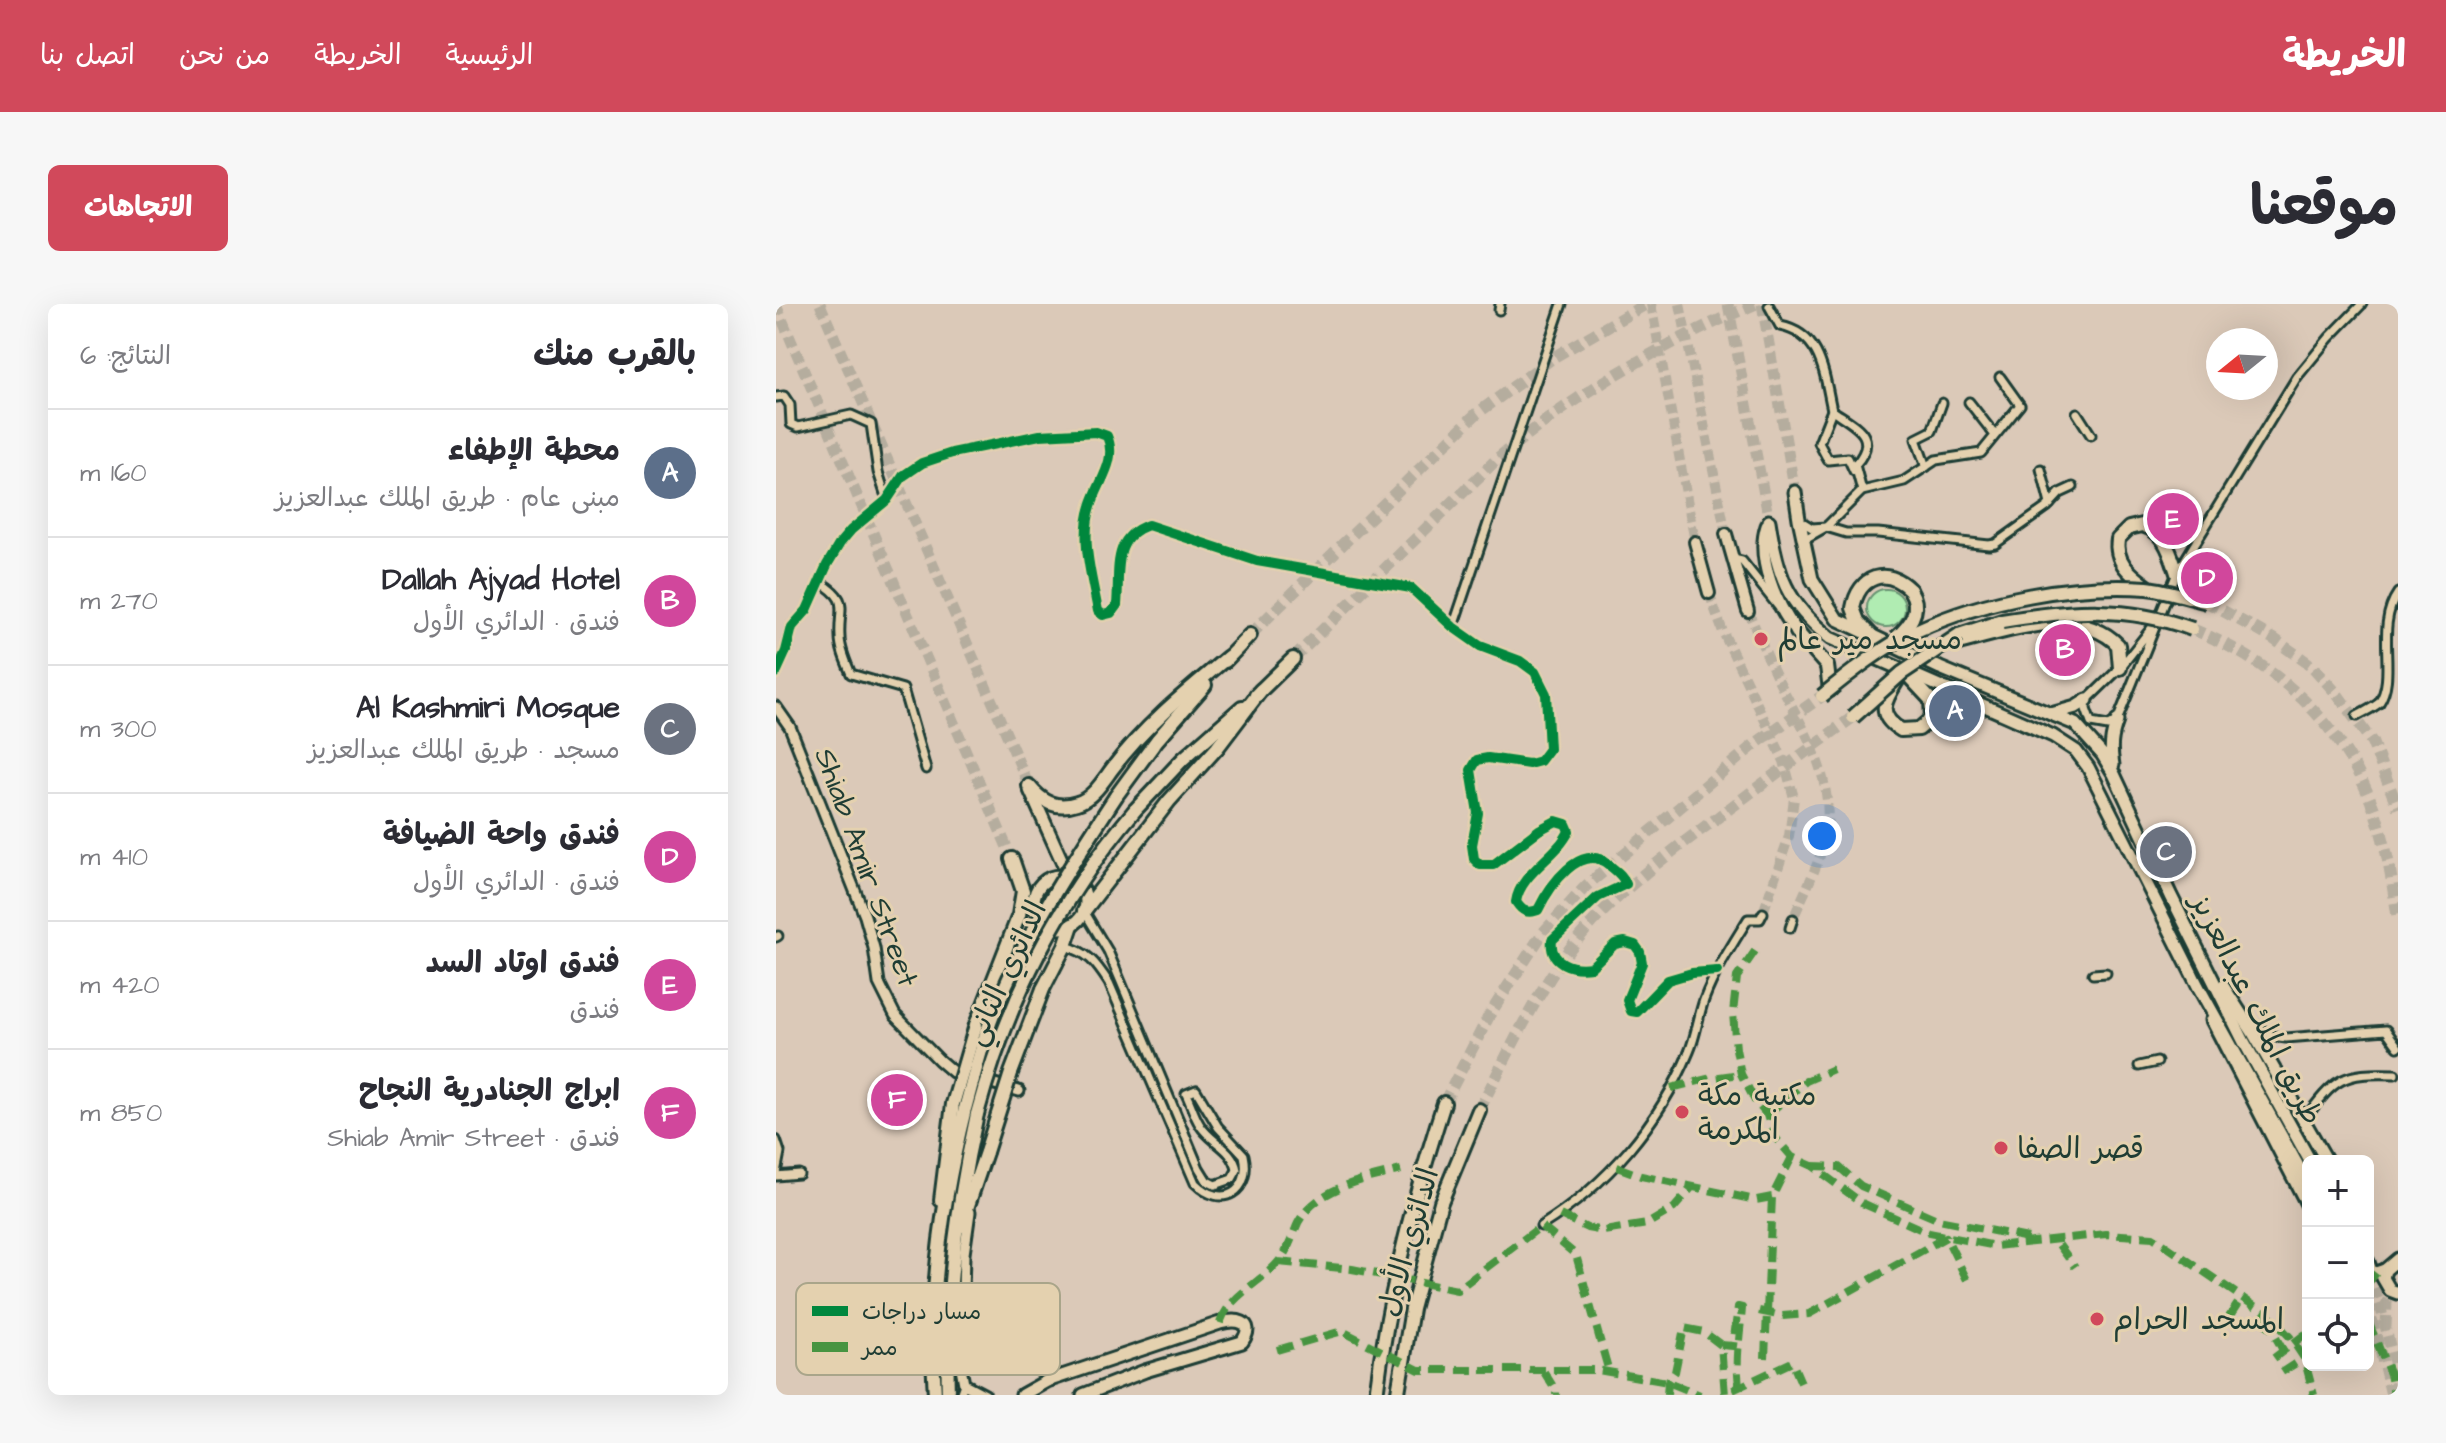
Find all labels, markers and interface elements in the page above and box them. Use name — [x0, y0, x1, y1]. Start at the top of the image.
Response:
text: الخريطة — [2282, 30, 2406, 82]
text: اتصل بنا — [40, 36, 135, 75]
text: من نحن — [179, 36, 270, 75]
text: الخريطة — [314, 36, 402, 75]
text: الرئيسية — [446, 36, 533, 75]
button: الاتجاهات — [48, 165, 228, 251]
text: موقعنا — [2250, 169, 2398, 247]
north arrow — [2206, 328, 2278, 400]
text: بالقرب منك — [533, 331, 696, 379]
text: النتائج: 6 — [80, 338, 171, 374]
text: محطة الإطفاء — [448, 430, 620, 472]
text: 160 m — [80, 455, 147, 491]
text: A — [662, 455, 678, 491]
text: مبنى عام · طريق الملك عبدالعزيز — [275, 480, 620, 516]
pin: E — [2147, 489, 2199, 549]
pin: D — [2181, 548, 2233, 608]
text: Dallah Ajyad Hotel — [382, 559, 620, 601]
text: 270 m — [80, 583, 158, 619]
text: B — [661, 583, 679, 619]
text: فندق · الدائري الأول — [413, 604, 620, 640]
place label: مسجد مير عالم — [1777, 619, 1962, 662]
pin: B — [2039, 620, 2091, 680]
marker: مسجد مير عالم — [1752, 630, 1770, 648]
pin: A — [1929, 681, 1981, 741]
text: Al Kashmiri Mosque — [356, 687, 620, 729]
text: 300 m — [80, 711, 157, 747]
text: C — [661, 711, 679, 747]
text: مسجد · طريق الملك عبدالعزيز — [308, 732, 620, 768]
street label: Shiab Amir Street — [803, 742, 929, 992]
text: فندق واحة الضيافة — [383, 814, 620, 856]
your location — [1802, 816, 1842, 856]
pin: C — [2140, 822, 2192, 882]
text: 410 m — [80, 839, 148, 875]
text: D — [662, 839, 678, 875]
text: فندق · الدائري الأول — [413, 864, 620, 900]
street label: طريق الملك عبدالعزيز — [2178, 884, 2333, 1133]
street label: الدائري الثاني — [954, 894, 1061, 1054]
text: فندق اوتاد السد — [426, 942, 620, 984]
text: 420 m — [80, 967, 160, 1003]
text: E — [662, 967, 678, 1003]
text: فندق — [569, 992, 620, 1028]
text: ابراج الجنادرية النجاح — [359, 1070, 620, 1112]
pin: F — [871, 1070, 923, 1130]
place label: مكتبة مكة المكرمة — [1698, 1075, 1817, 1151]
text: 850 m — [80, 1095, 162, 1131]
text: F — [661, 1095, 679, 1131]
marker: مكتبة مكة المكرمة — [1673, 1103, 1691, 1121]
text: فندق · Shiab Amir Street — [327, 1120, 620, 1156]
place label: قصر الصفا — [2017, 1128, 2144, 1170]
marker: قصر الصفا — [1992, 1139, 2010, 1157]
map controls — [2302, 1155, 2374, 1371]
button: + — [2302, 1155, 2374, 1227]
street label: الدائري الأول — [1368, 1163, 1450, 1321]
button: − — [2302, 1227, 2374, 1299]
legend — [796, 1283, 1060, 1375]
text: مسار دراجات — [862, 1297, 981, 1328]
place label: المسجد الحرام — [2113, 1299, 2284, 1342]
button: locate — [2302, 1299, 2374, 1371]
marker: المسجد الحرام — [2088, 1310, 2106, 1328]
text: ممر — [860, 1333, 898, 1364]

